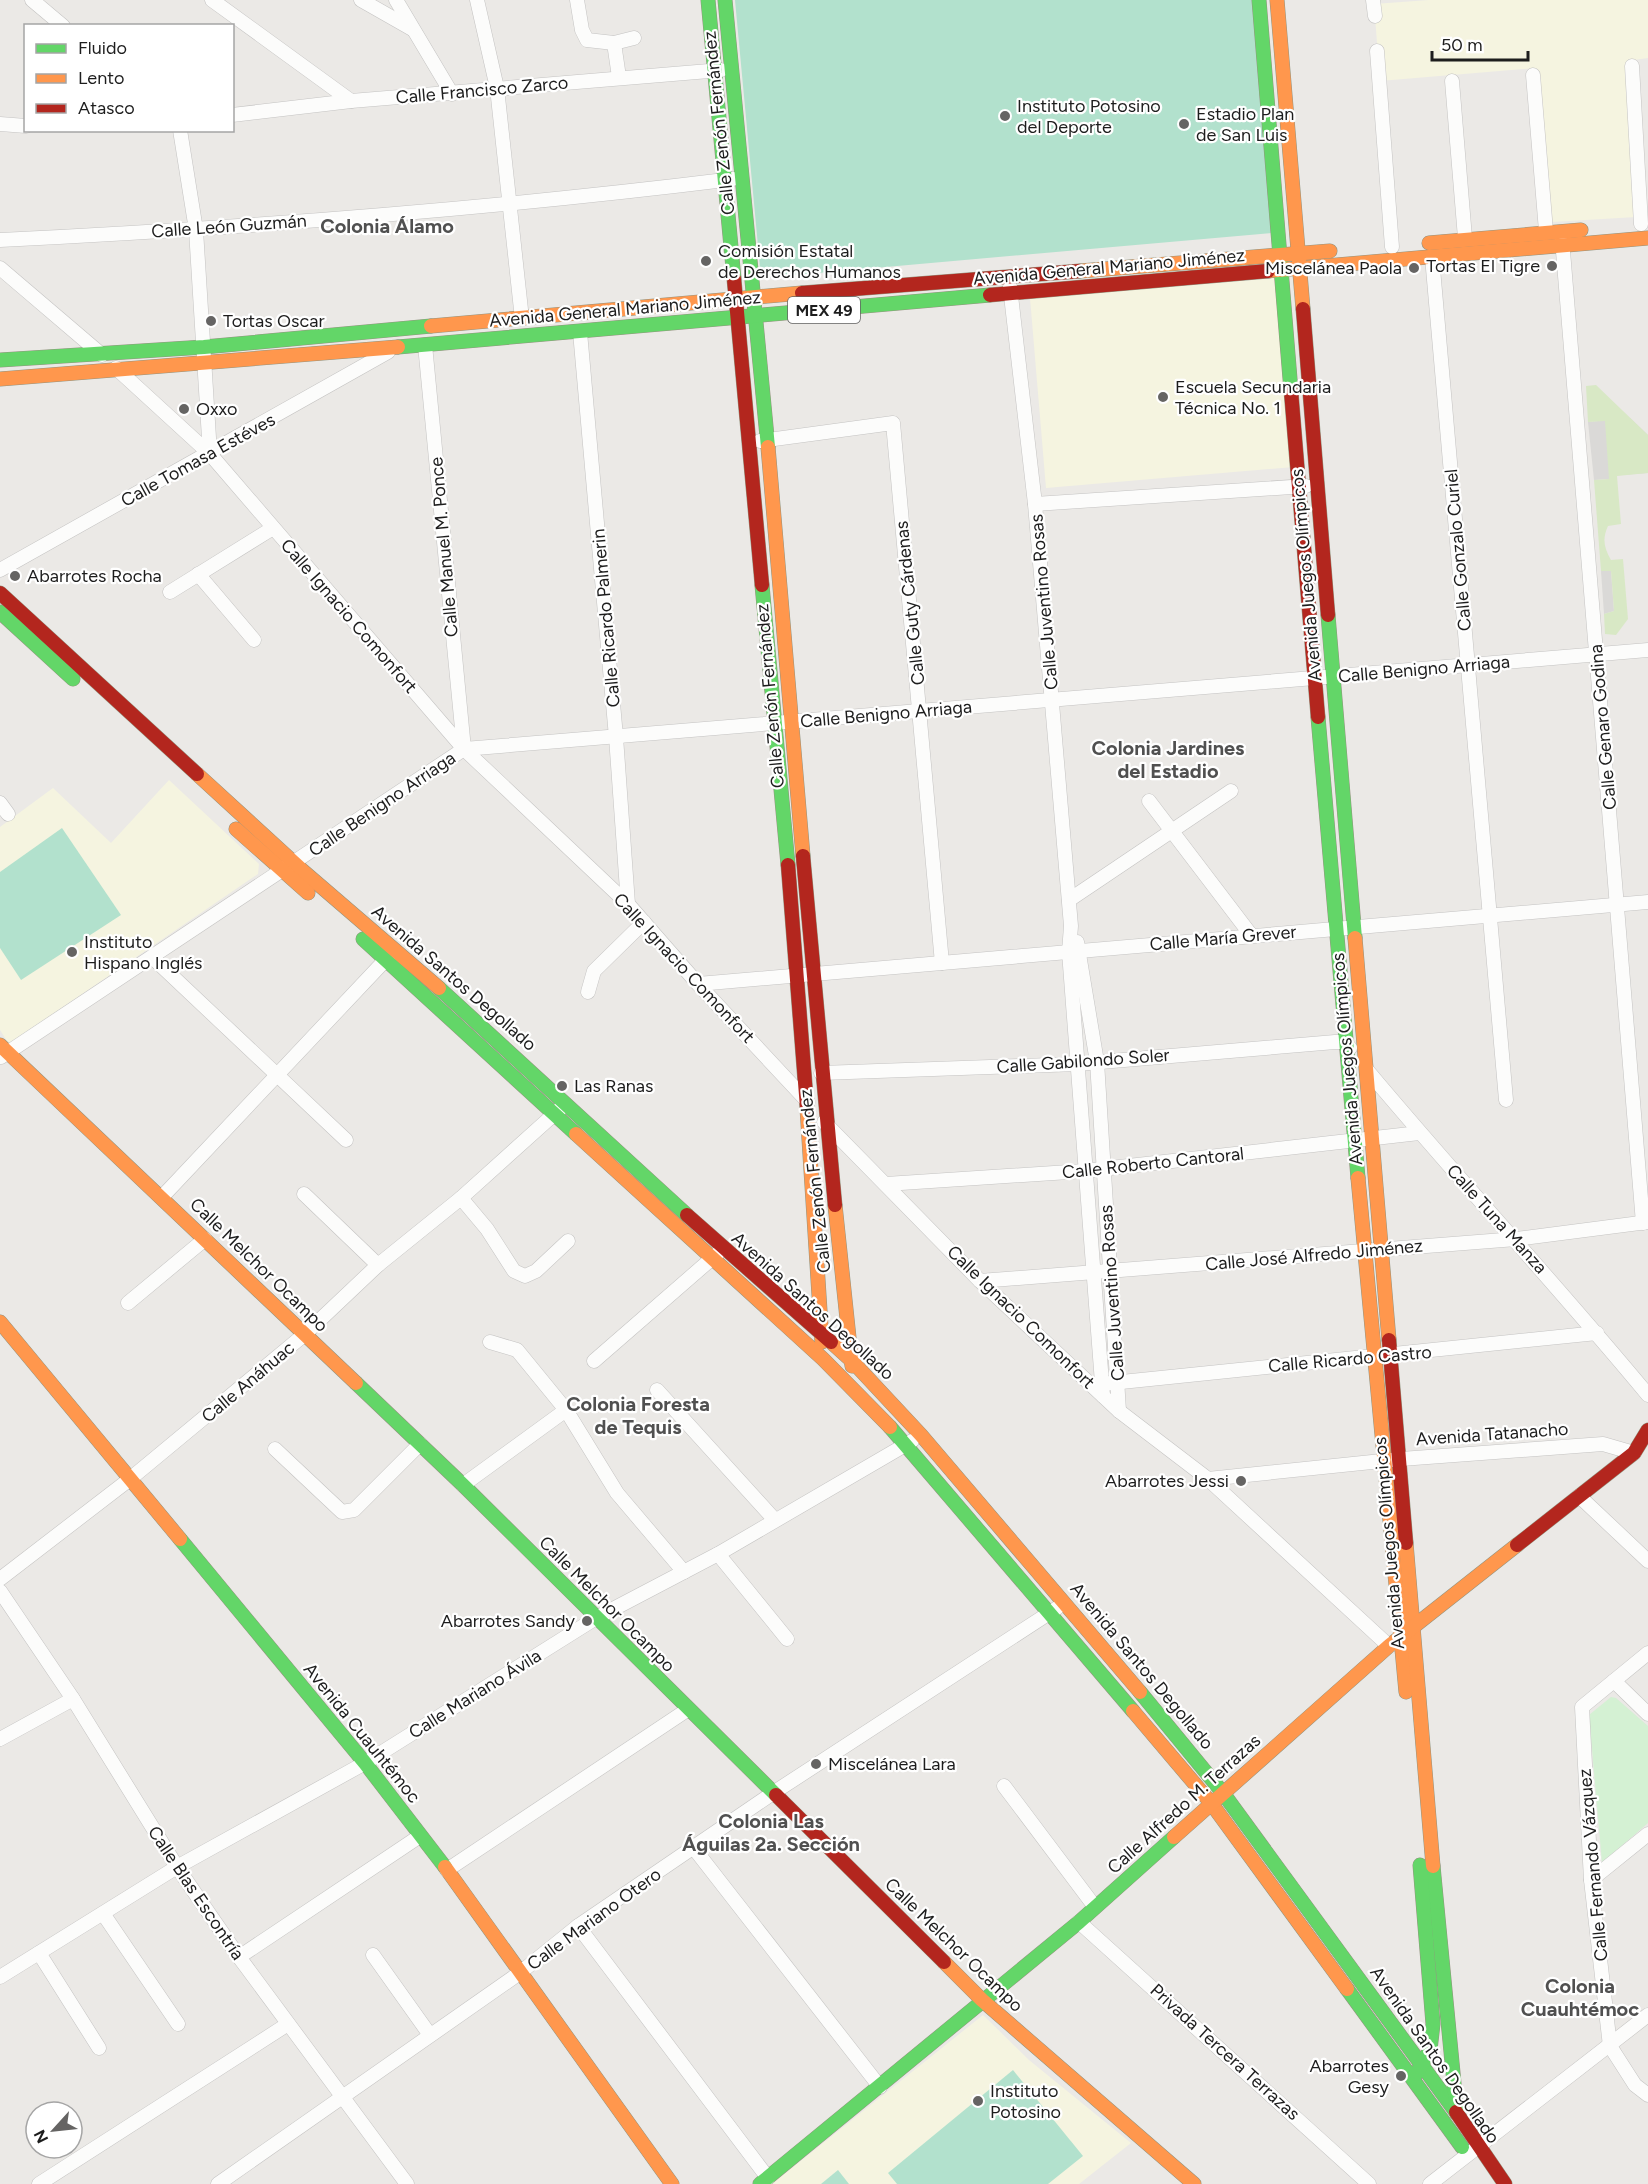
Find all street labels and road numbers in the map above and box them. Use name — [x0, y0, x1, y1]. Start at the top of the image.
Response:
street label: Calle Zenón Fernández — [698, 30, 740, 216]
street label: Calle Francisco Zarco — [395, 71, 569, 109]
street label: Calle León Guzmán — [151, 210, 307, 242]
street label: Avenida General Mariano Jiménez — [972, 244, 1246, 290]
street label: Avenida General Mariano Jiménez — [488, 286, 762, 332]
road number: MEX 49 — [788, 297, 860, 323]
street label: Calle Tomasa Estéves — [117, 408, 279, 512]
street label: Calle Manuel M. Ponce — [425, 456, 463, 638]
street label: Avenida Juegos Olímpicos — [1286, 468, 1326, 682]
street label: Calle Gonzalo Curiel — [1440, 468, 1476, 632]
street label: Calle Juventino Rosas — [1025, 513, 1063, 691]
street label: Calle Guty Cárdenas — [890, 520, 930, 686]
street label: Calle Ricardo Palmerin — [587, 528, 625, 708]
street label: Calle Ignacio Comonfort — [276, 534, 422, 698]
street label: Calle Zenón Fernández — [751, 603, 789, 789]
street label: Calle Genaro Godina — [1585, 643, 1621, 811]
street label: Calle Benigno Arriaga — [1337, 651, 1511, 687]
street label: Calle Benigno Arriaga — [799, 696, 973, 732]
street label: Calle Benigno Arriaga — [304, 747, 460, 861]
street label: Calle Ignacio Comonfort — [609, 888, 759, 1048]
street label: Avenida Santos Degollado — [367, 900, 541, 1056]
street label: Calle María Grever — [1149, 921, 1297, 955]
street label: Avenida Juegos Olímpicos — [1327, 952, 1367, 1166]
street label: Calle Gabilondo Soler — [996, 1044, 1170, 1078]
street label: Calle Zenón Fernández — [794, 1088, 836, 1274]
street label: Calle Roberto Cantoral — [1061, 1143, 1245, 1183]
street label: Calle Tuna Manza — [1442, 1160, 1552, 1278]
street label: Calle Melchor Ocampo — [185, 1193, 333, 1337]
street label: Calle Juventino Rosas — [1095, 1204, 1129, 1382]
street label: Avenida Santos Degollado — [727, 1227, 899, 1385]
street label: Calle José Alfredo Jiménez — [1204, 1235, 1424, 1275]
street label: Calle Ignacio Comonfort — [943, 1241, 1100, 1393]
street label: Calle Anáhuac — [197, 1337, 299, 1427]
street label: Calle Ricardo Castro — [1267, 1341, 1433, 1377]
street label: Avenida Tatanacho — [1415, 1418, 1569, 1450]
street label: Avenida Juegos Olímpicos — [1369, 1436, 1409, 1650]
street label: Calle Melchor Ocampo — [534, 1531, 680, 1677]
street label: Avenida Santos Degollado — [1066, 1578, 1218, 1754]
street label: Calle Mariano Ávila — [405, 1644, 545, 1744]
street label: Avenida Cuauhtémoc — [299, 1659, 425, 1808]
street label: Calle Alfredo M. Terrazas — [1103, 1729, 1265, 1879]
street label: Calle Fernando Vázquez — [1574, 1768, 1612, 1962]
street label: Calle Blas Escontría — [143, 1822, 249, 1964]
street label: Calle Mariano Otero — [523, 1863, 665, 1975]
street label: Calle Melchor Ocampo — [880, 1873, 1028, 2017]
street label: Avenida Santos Degollado — [1365, 1962, 1505, 2148]
street label: Privada Tercera Terrazas — [1146, 1979, 1304, 2125]

